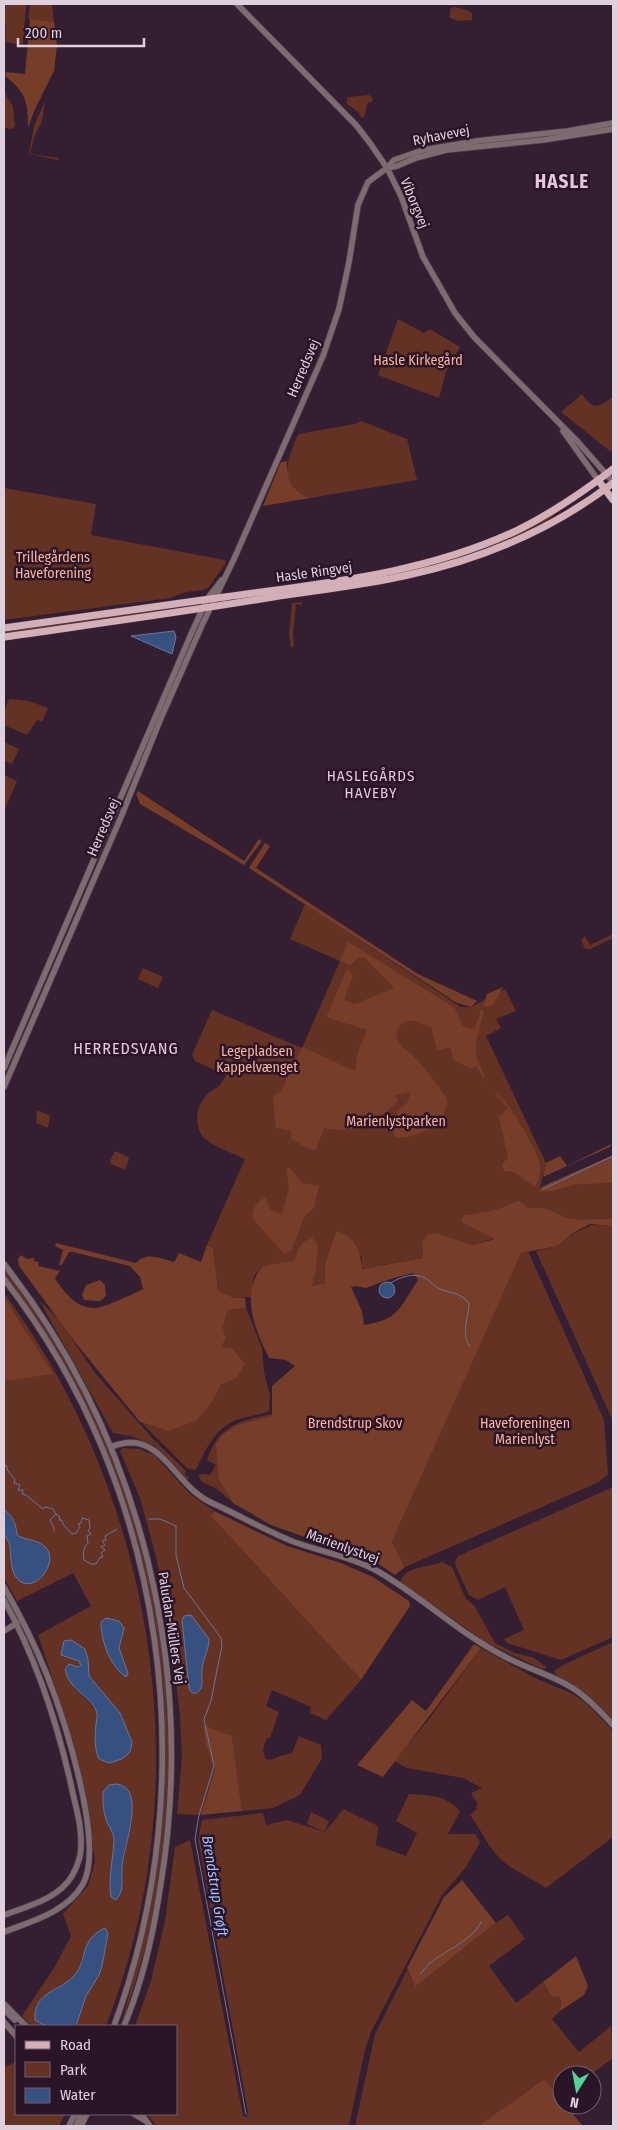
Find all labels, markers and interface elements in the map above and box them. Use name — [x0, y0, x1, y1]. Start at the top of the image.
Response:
scale bar — [18, 15, 144, 47]
text: 200 m — [25, 24, 62, 42]
street label: Ryhavevej — [411, 122, 471, 149]
district label: HASLE — [535, 170, 589, 193]
street label: Viborgvej — [397, 175, 432, 231]
street label: Herredsvej — [284, 337, 323, 400]
park label: Hasle Kirkegård — [373, 352, 463, 369]
park label: Trillegårdens Haveforening — [15, 549, 91, 582]
street label: Hasle Ringvej — [275, 559, 353, 586]
district label: HASLEGÅRDS HAVEBY — [327, 767, 415, 802]
street label: Herredsvej — [84, 796, 123, 859]
district label: HERREDSVANG — [73, 1039, 179, 1058]
park label: Legepladsen Kappelvænget — [216, 1043, 298, 1076]
park label: Marienlystparken — [346, 1113, 446, 1130]
park label: Brendstrup Skov — [308, 1415, 403, 1432]
park label: Haveforeningen Marienlyst — [480, 1415, 570, 1448]
street label: Marienlystvej — [304, 1525, 382, 1568]
street label: Paludan-Müllers Vej — [154, 1570, 189, 1686]
water label: Brendstrup Grøft — [198, 1834, 232, 1938]
legend — [15, 2025, 178, 2115]
text: Road — [60, 2036, 91, 2054]
text: Park — [60, 2061, 87, 2079]
north arrow — [552, 2065, 602, 2115]
text: Water — [60, 2086, 96, 2104]
text: N — [569, 2093, 580, 2111]

